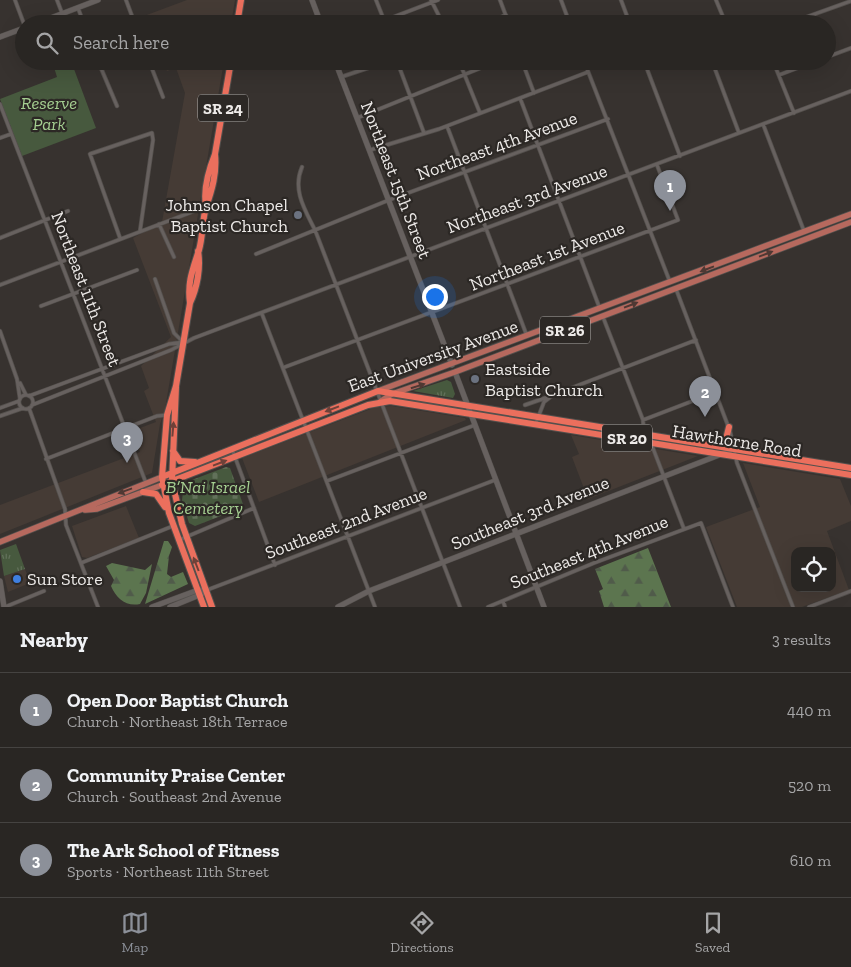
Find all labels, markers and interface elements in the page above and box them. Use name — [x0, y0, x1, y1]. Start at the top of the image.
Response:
search box — [15, 15, 836, 70]
icon: search — [33, 29, 61, 57]
text: Search here — [73, 31, 169, 54]
park label: Reserve Park — [21, 92, 77, 135]
road number: SR 24 — [198, 95, 248, 122]
street label: Northeast 15th Street — [356, 98, 436, 262]
street label: Northeast 4th Avenue — [414, 107, 580, 185]
street label: Northeast 3rd Avenue — [444, 160, 610, 238]
pin: 1 — [654, 170, 686, 211]
place label: Johnson Chapel Baptist Church — [166, 194, 288, 237]
street label: Northeast 11th Street — [46, 208, 126, 370]
marker: Johnson Chapel Baptist Church — [292, 209, 304, 221]
street label: Northeast 1st Avenue — [466, 216, 628, 296]
one-way arrow — [759, 250, 774, 257]
one-way arrow — [699, 265, 714, 273]
your location — [422, 284, 448, 310]
one-way arrow — [624, 301, 639, 308]
street label: East University Avenue — [345, 315, 521, 397]
road number: SR 26 — [540, 316, 590, 344]
place label: Eastside Baptist Church — [485, 358, 603, 401]
marker: Eastside Baptist Church — [469, 373, 481, 385]
pin: 2 — [689, 376, 721, 417]
one-way arrow — [410, 382, 425, 389]
one-way arrow — [325, 406, 340, 413]
street label: Hawthorne Road — [671, 420, 803, 462]
one-way arrow — [169, 421, 177, 437]
pin: 3 — [111, 422, 143, 463]
road number: SR 20 — [602, 424, 652, 452]
one-way arrow — [213, 459, 228, 467]
street label: Southeast 3rd Avenue — [448, 471, 612, 555]
park label: B’Nai Israel Cemetery — [166, 476, 250, 519]
street label: Southeast 2nd Avenue — [262, 482, 430, 564]
one-way arrow — [117, 487, 132, 495]
street label: Southeast 4th Avenue — [507, 510, 671, 594]
map controls — [791, 547, 836, 592]
button: locate — [791, 547, 836, 592]
one-way arrow — [192, 556, 199, 571]
place label: Sun Store — [27, 568, 103, 590]
marker: Sun Store — [11, 573, 23, 585]
text: Nearby — [20, 627, 88, 652]
text: 3 results — [772, 630, 831, 649]
text: Open Door Baptist Church — [67, 689, 288, 712]
text: 1 — [33, 701, 39, 720]
text: 440 m — [787, 701, 831, 720]
text: Church · Northeast 18th Terrace — [67, 712, 287, 731]
text: Community Praise Center — [67, 764, 285, 787]
text: 2 — [32, 776, 40, 795]
text: 520 m — [788, 776, 831, 795]
text: Church · Southeast 2nd Avenue — [67, 787, 281, 806]
text: The Ark School of Fitness — [67, 839, 280, 862]
text: 3 — [32, 851, 40, 870]
text: 610 m — [790, 851, 831, 870]
text: Sports · Northeast 11th Street — [67, 862, 269, 881]
tab: Map — [121, 909, 149, 956]
tab: Directions — [390, 909, 454, 956]
tab: Saved — [695, 909, 730, 956]

